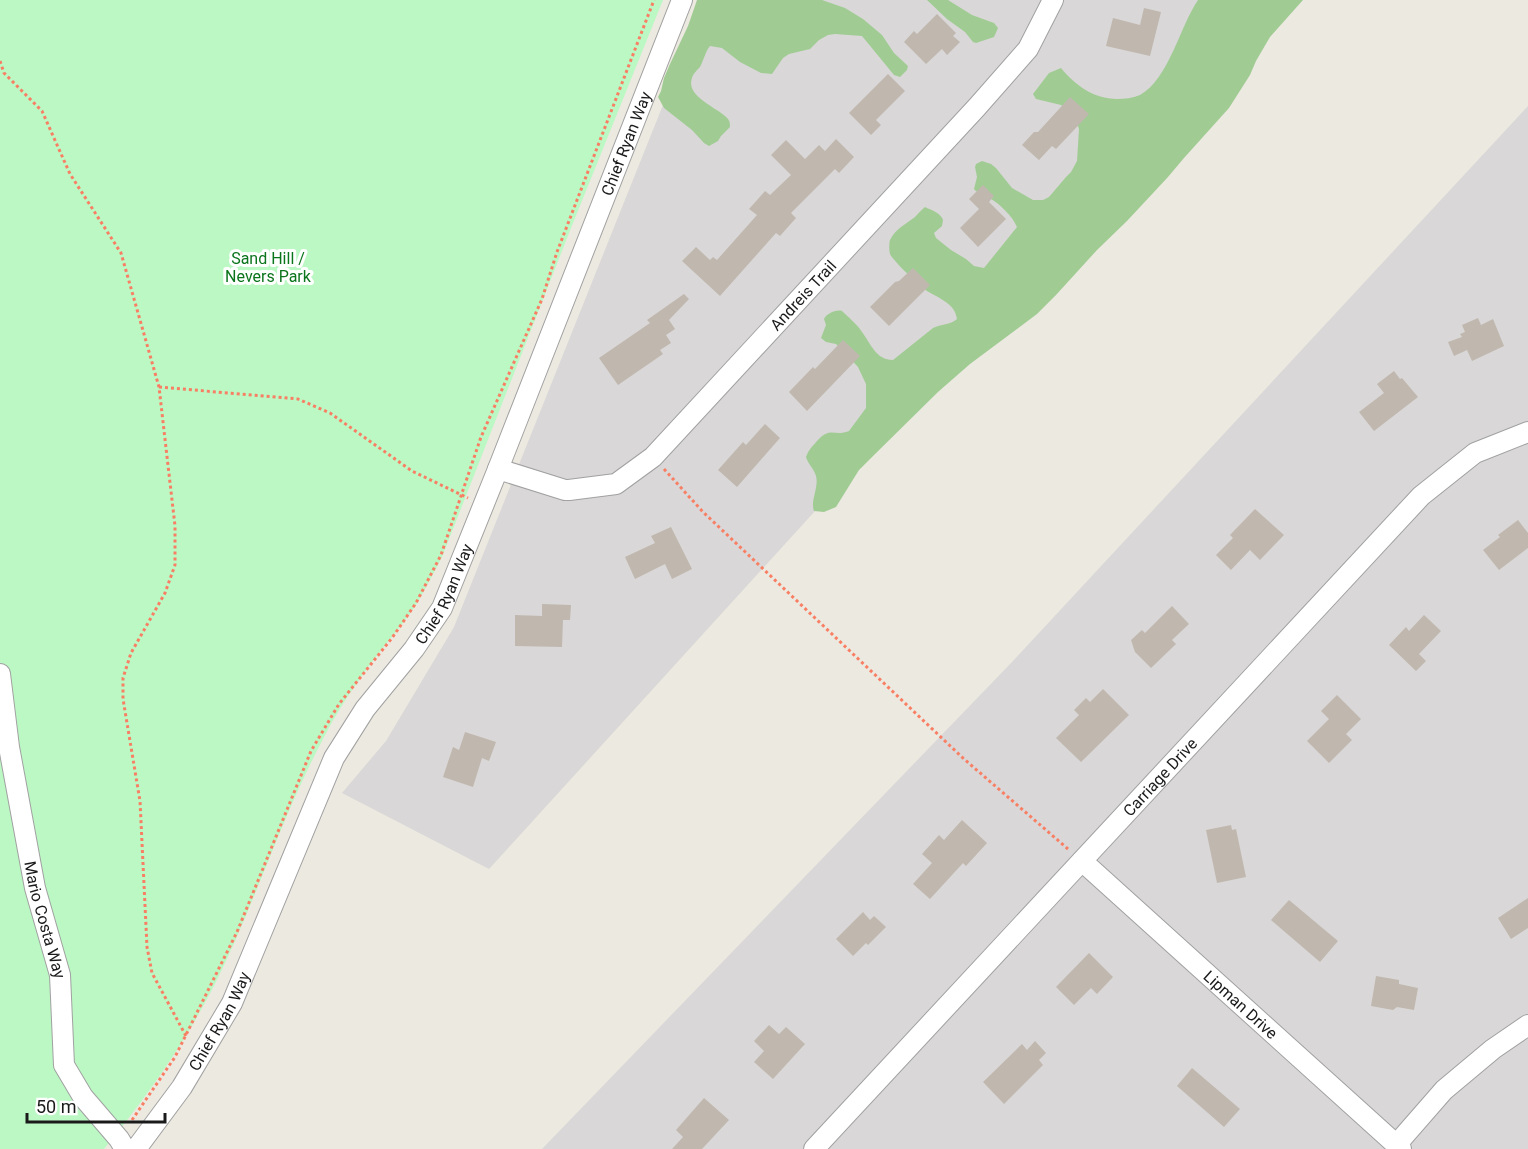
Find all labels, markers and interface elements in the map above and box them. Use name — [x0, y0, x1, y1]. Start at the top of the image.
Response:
street label: Chief Ryan Way — [597, 88, 655, 198]
park label: Sand Hill / Nevers Park — [225, 249, 312, 286]
street label: Andreis Trail — [766, 256, 840, 334]
street label: Chief Ryan Way — [411, 540, 477, 648]
street label: Carriage Drive — [1119, 734, 1201, 820]
street label: Mario Costa Way — [21, 859, 70, 981]
street label: Lipman Drive — [1200, 966, 1282, 1043]
street label: Chief Ryan Way — [184, 968, 254, 1074]
scale bar — [27, 1086, 165, 1124]
text: 50 m — [36, 1096, 76, 1117]

